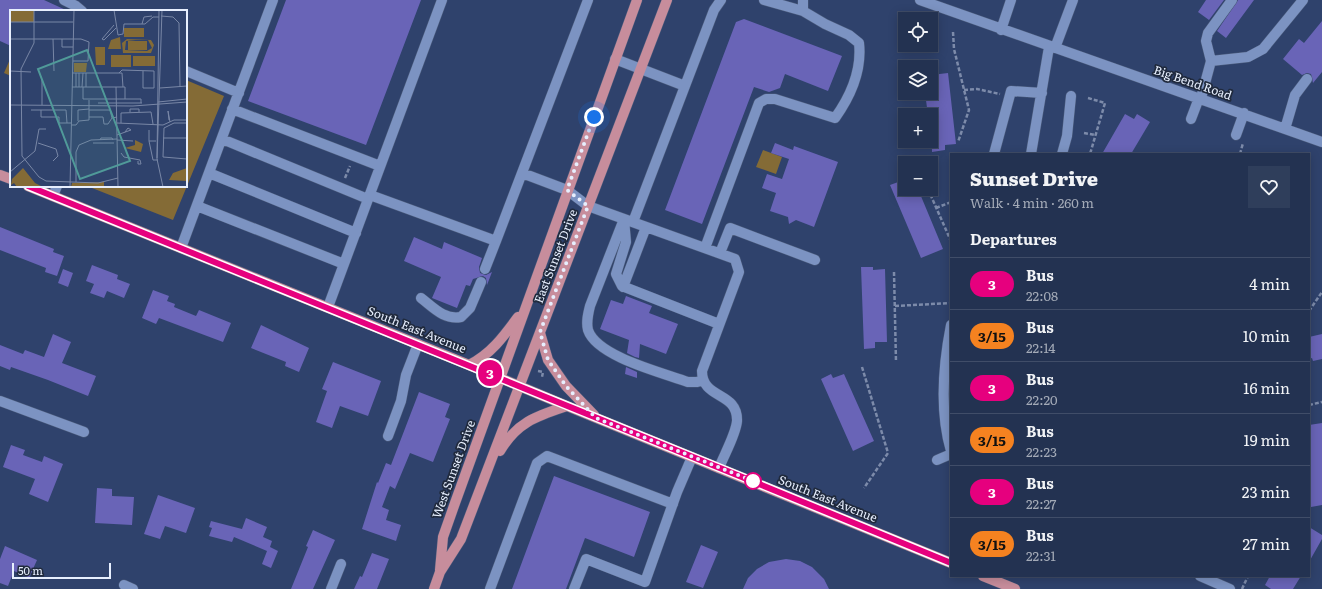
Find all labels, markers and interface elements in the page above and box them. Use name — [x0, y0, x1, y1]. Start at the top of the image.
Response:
inset map — [10, 10, 187, 187]
map controls — [898, 12, 938, 196]
button: locate — [898, 12, 938, 52]
button: layers — [898, 60, 938, 100]
street label: Big Bend Road — [1151, 60, 1235, 104]
your location — [584, 107, 604, 127]
button: + — [898, 108, 938, 148]
button: − — [898, 156, 938, 196]
text: Sunset Drive — [970, 164, 1098, 192]
button: heart — [1248, 166, 1290, 208]
text: Walk · 4 min · 260 m — [970, 193, 1094, 212]
street label: East Sunset Drive — [529, 206, 581, 306]
text: Departures — [970, 227, 1057, 250]
text: Bus — [1026, 263, 1054, 286]
text: 4 min — [1249, 272, 1290, 295]
text: 3 — [988, 274, 996, 294]
text: 22:08 — [1026, 286, 1058, 305]
street label: South East Avenue — [365, 301, 469, 357]
text: Bus — [1026, 315, 1054, 338]
text: 10 min — [1243, 324, 1290, 347]
text: 3/15 — [978, 326, 1006, 346]
text: 22:14 — [1026, 338, 1055, 357]
line badge: 3 — [477, 360, 503, 386]
text: 3 — [486, 363, 494, 383]
text: Bus — [1026, 367, 1054, 390]
text: 16 min — [1243, 376, 1290, 399]
text: 3 — [988, 378, 996, 398]
text: 22:20 — [1026, 390, 1058, 409]
street label: West Sunset Drive — [427, 417, 479, 521]
text: Bus — [1026, 419, 1054, 442]
text: 19 min — [1244, 428, 1290, 451]
text: 3/15 — [978, 430, 1006, 450]
text: 22:23 — [1026, 442, 1057, 461]
street label: South East Avenue — [776, 470, 880, 526]
text: Bus — [1026, 471, 1054, 494]
unlabelled marker — [744, 472, 762, 490]
text: 23 min — [1242, 480, 1290, 503]
text: 3 — [988, 482, 996, 502]
text: 22:27 — [1026, 494, 1056, 513]
text: Bus — [1026, 523, 1054, 546]
text: 27 min — [1242, 532, 1290, 555]
text: 3/15 — [978, 534, 1006, 554]
text: 22:31 — [1026, 546, 1056, 565]
scale bar — [12, 561, 111, 580]
text: 50 m — [18, 562, 43, 578]

